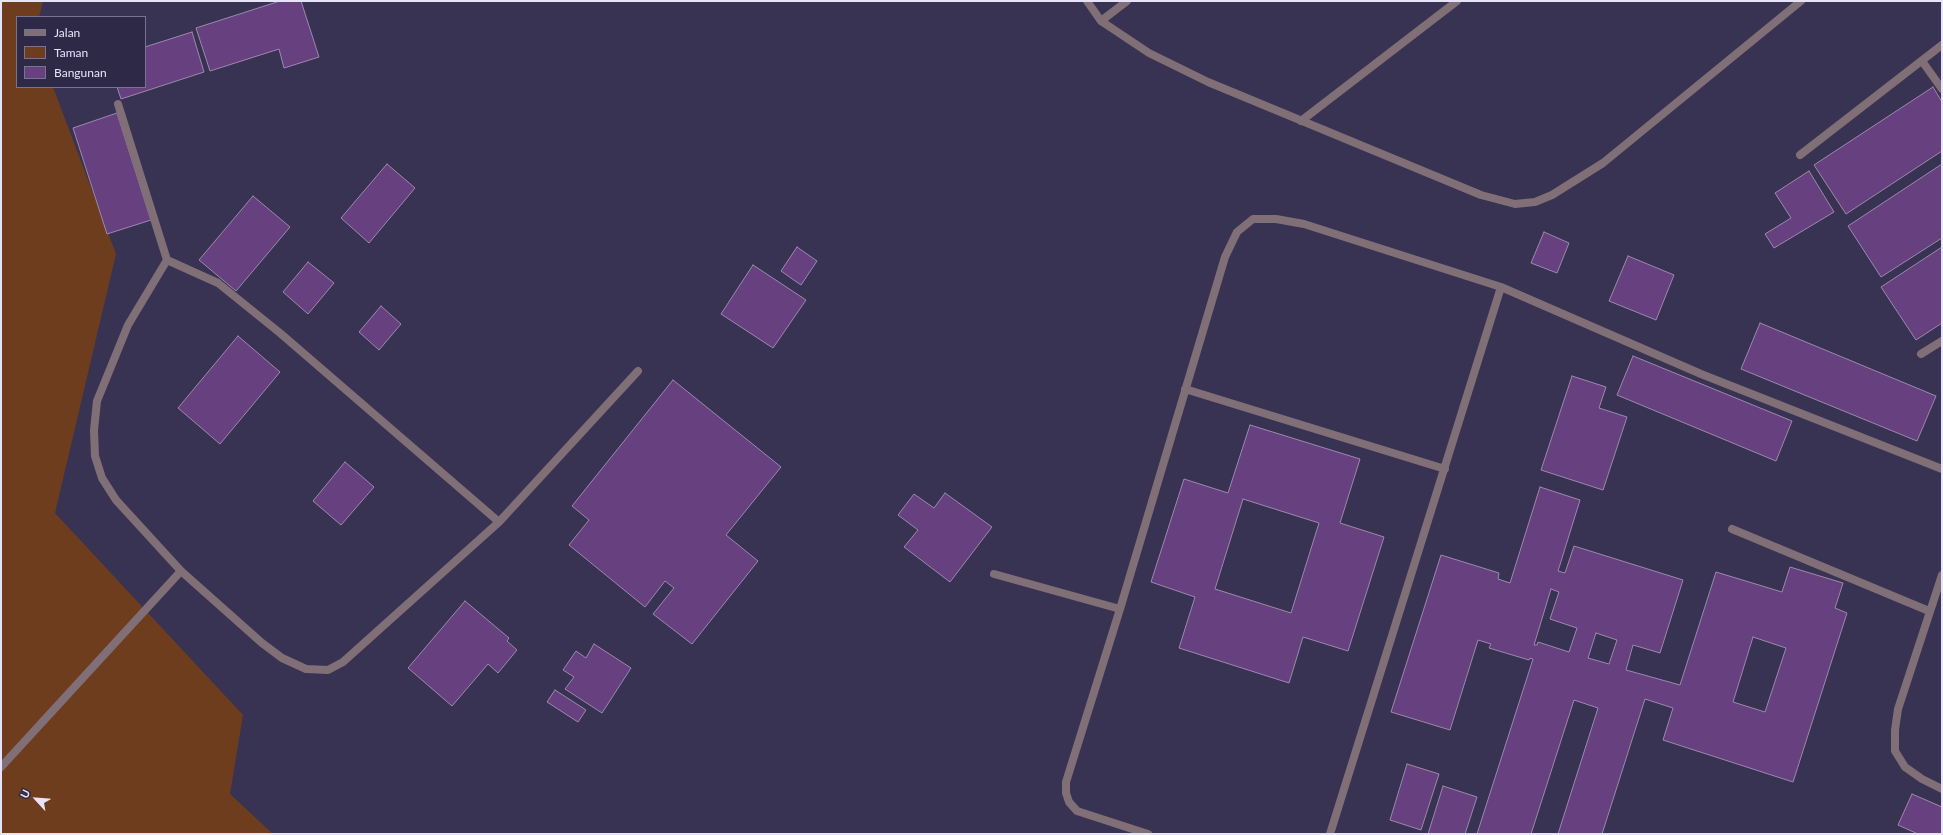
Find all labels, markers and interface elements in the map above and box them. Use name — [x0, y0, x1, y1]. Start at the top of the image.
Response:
legend — [16, 16, 146, 88]
text: Jalan — [54, 25, 80, 40]
text: Taman — [54, 45, 88, 60]
text: Bangunan — [54, 65, 107, 80]
north arrow — [16, 779, 56, 819]
text: U — [17, 787, 32, 800]

